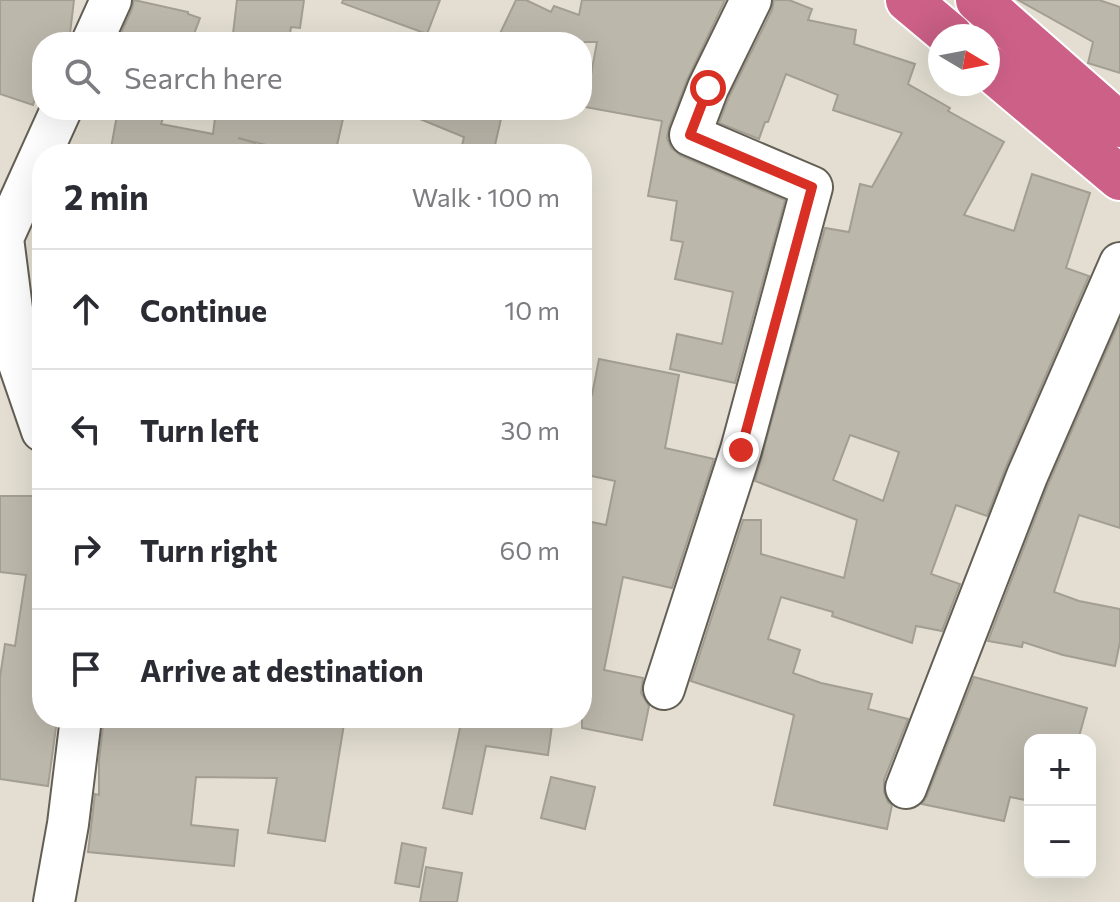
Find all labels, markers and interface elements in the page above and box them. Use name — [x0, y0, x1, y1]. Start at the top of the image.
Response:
north arrow — [928, 24, 1000, 96]
search box — [32, 32, 592, 120]
icon: search — [60, 54, 104, 98]
text: Search here — [124, 58, 283, 95]
route start — [690, 70, 726, 106]
text: 2 min — [64, 175, 149, 217]
text: Walk · 100 m — [412, 181, 560, 212]
icon: ahead — [64, 287, 108, 331]
text: Continue — [140, 291, 267, 328]
text: 10 m — [504, 294, 560, 325]
icon: left — [64, 407, 108, 451]
text: Turn left — [140, 411, 259, 448]
text: 30 m — [501, 414, 560, 445]
route end — [723, 432, 759, 468]
icon: right — [64, 527, 108, 571]
text: Turn right — [140, 531, 277, 568]
text: 60 m — [500, 534, 560, 565]
icon: arrive — [64, 647, 108, 691]
text: Arrive at destination — [140, 651, 424, 688]
map controls — [1024, 734, 1096, 878]
button: + — [1024, 734, 1096, 806]
button: − — [1024, 806, 1096, 878]

